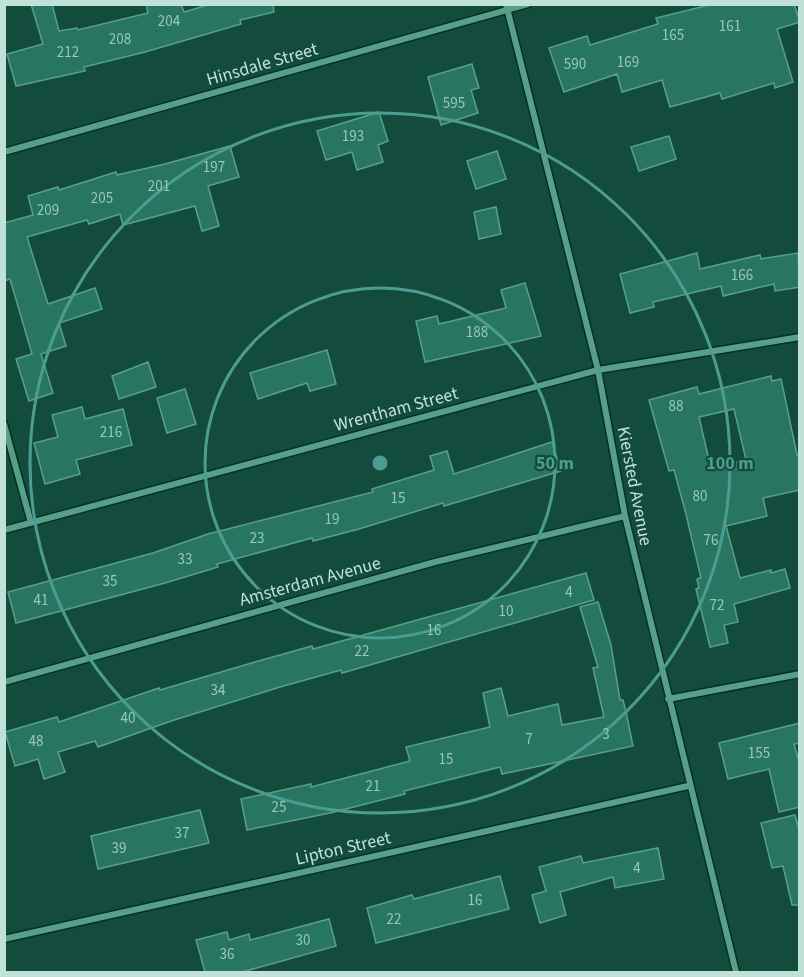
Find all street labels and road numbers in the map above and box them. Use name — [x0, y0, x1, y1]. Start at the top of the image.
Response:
street label: Hinsdale Street — [204, 37, 321, 92]
street label: Wrentham Street — [331, 381, 461, 438]
street label: Kiersted Avenue — [611, 424, 658, 548]
street label: Amsterdam Avenue — [236, 551, 384, 612]
street label: Lipton Street — [293, 825, 393, 872]

